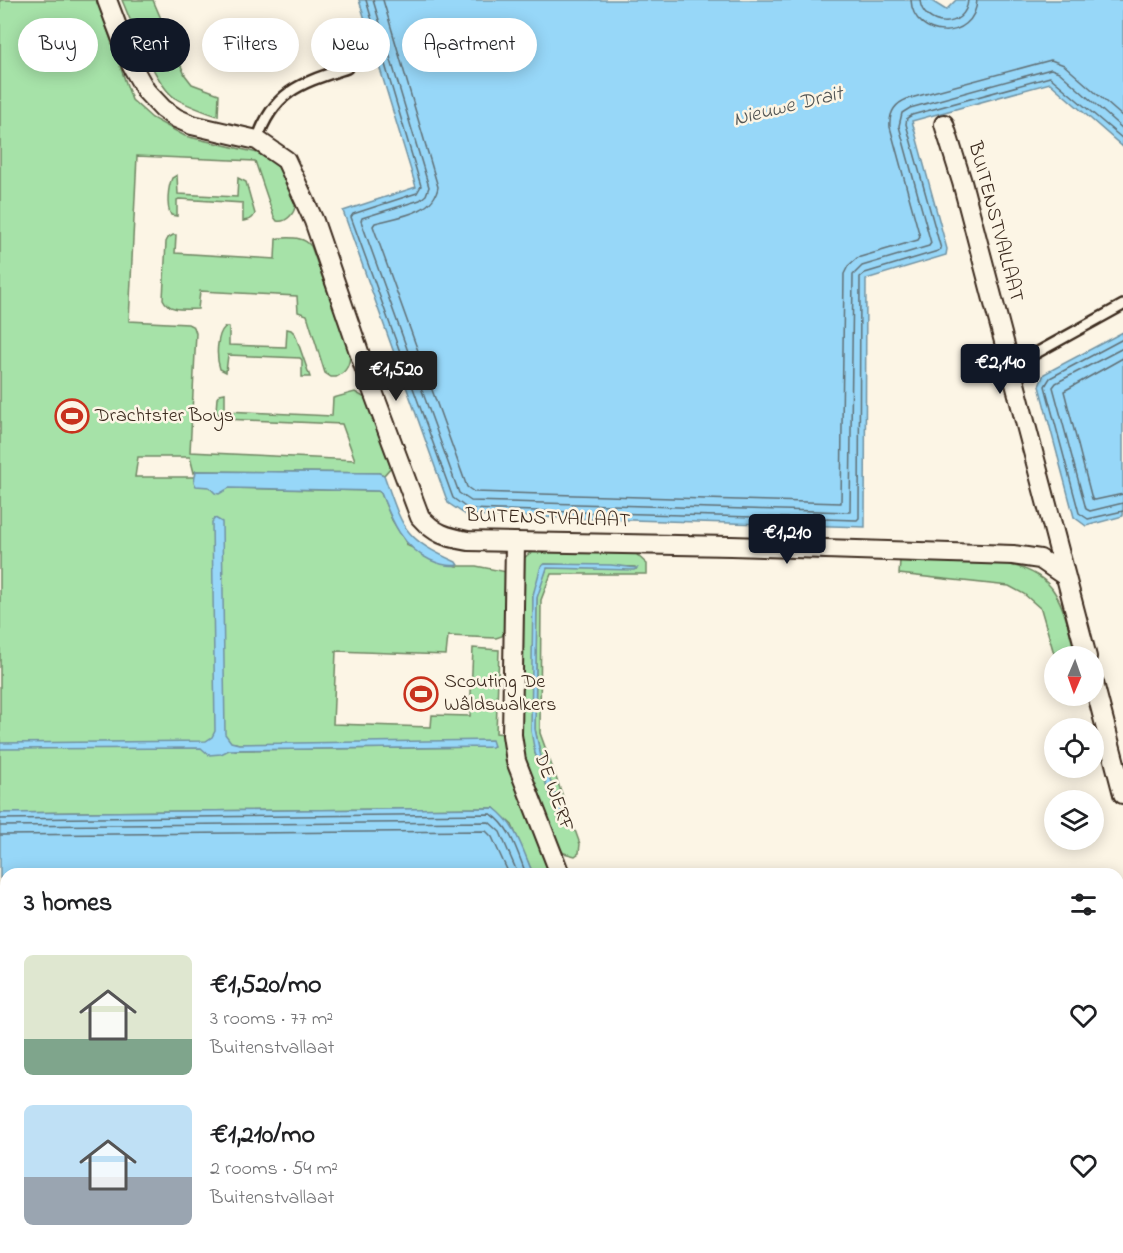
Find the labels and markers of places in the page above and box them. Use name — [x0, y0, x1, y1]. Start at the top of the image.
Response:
pin: €2,140 — [951, 344, 1049, 395]
pin: €1,520 — [347, 351, 445, 402]
sports icon: Drachtster Boys — [54, 398, 90, 434]
place label: Drachtster Boys — [94, 402, 234, 431]
pin: €1,210 — [738, 514, 836, 565]
place label: Scouting De Wâldswalkers — [444, 668, 556, 720]
sports icon: Scouting De Wâldswalkers — [403, 676, 439, 712]

